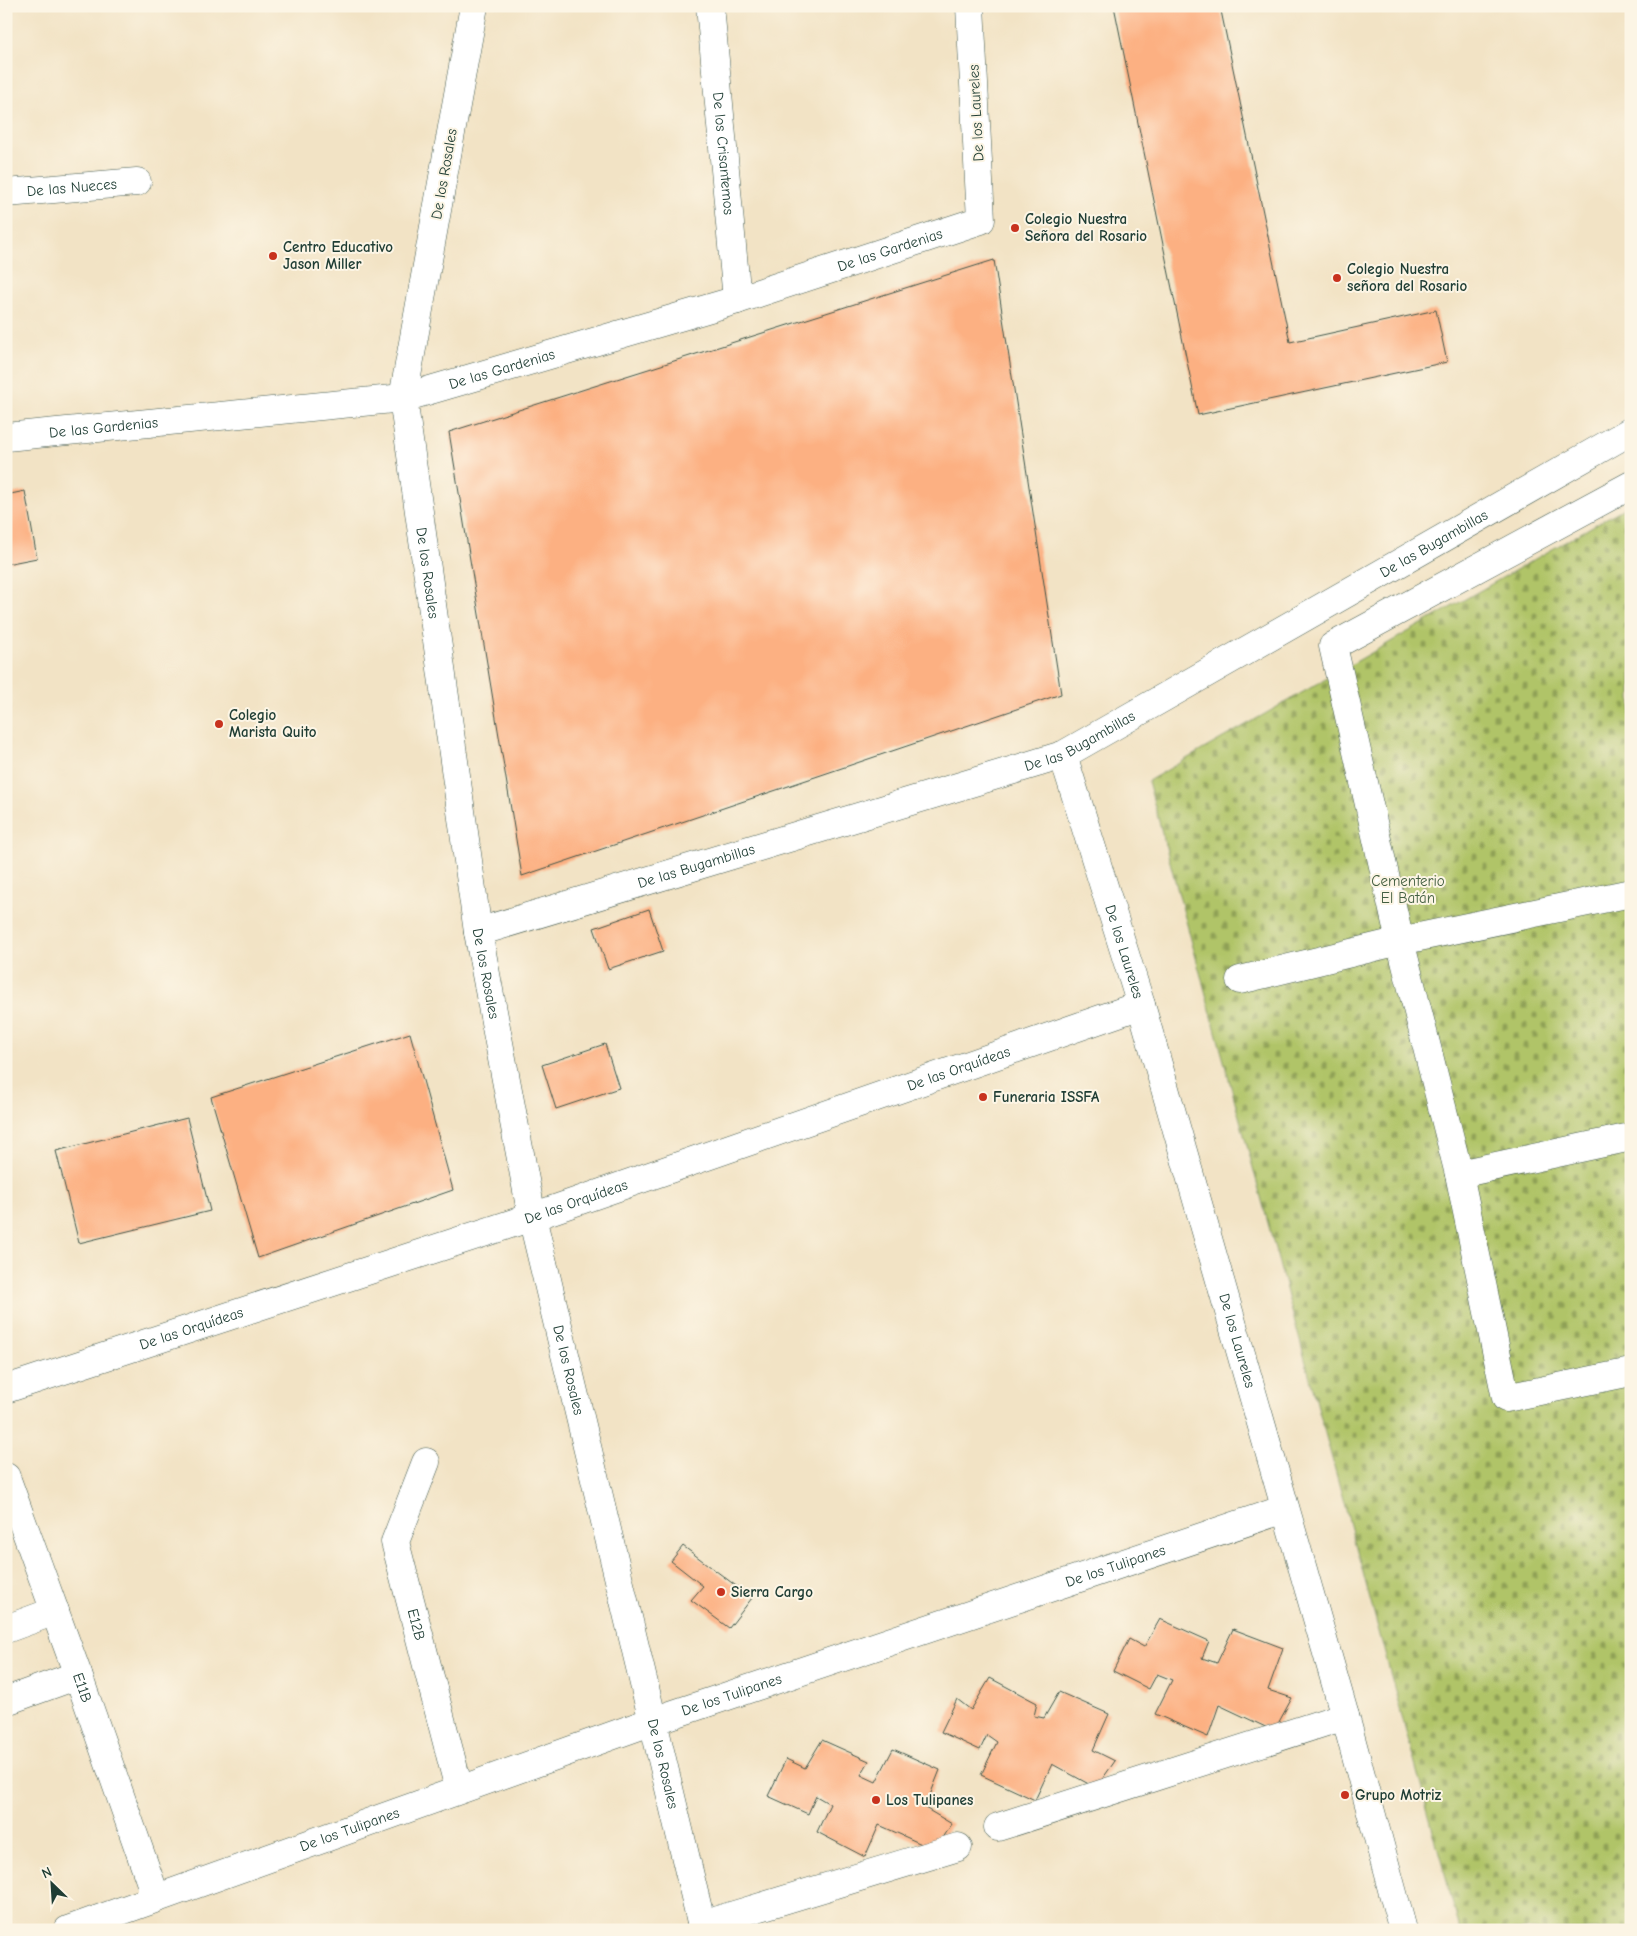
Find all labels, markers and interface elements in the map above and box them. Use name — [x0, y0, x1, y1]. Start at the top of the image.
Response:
street label: De los Laureles — [964, 64, 988, 162]
street label: De los Crisantemos — [709, 91, 738, 215]
street label: De los Rosales — [427, 127, 461, 221]
street label: De las Nueces — [26, 175, 118, 200]
place label: Colegio Nuestra Señora del Rosario — [1025, 210, 1147, 245]
marker: Colegio Nuestra Señora del Rosario — [1009, 222, 1021, 234]
street label: De las Gardenias — [835, 224, 945, 275]
place label: Centro Educativo Jason Miller — [283, 238, 393, 273]
marker: Centro Educativo Jason Miller — [267, 250, 279, 262]
place label: Colegio Nuestra señora del Rosario — [1347, 260, 1467, 295]
marker: Colegio Nuestra señora del Rosario — [1331, 272, 1343, 284]
street label: De las Gardenias — [447, 345, 557, 393]
street label: De las Gardenias — [48, 413, 159, 442]
street label: De las Bugambillas — [1377, 506, 1491, 581]
street label: De los Rosales — [412, 526, 443, 620]
place label: Colegio Marista Quito — [229, 706, 317, 741]
street label: De las Bugambillas — [1022, 707, 1138, 775]
marker: Colegio Marista Quito — [213, 718, 225, 730]
street label: De las Bugambillas — [636, 840, 757, 892]
park label: Cementerio El Batán — [1371, 872, 1445, 907]
street label: De los Laureles — [1101, 903, 1147, 1001]
street label: De los Rosales — [468, 927, 503, 1021]
street label: De las Orquídeas — [905, 1042, 1012, 1095]
place label: Funeraria ISSFA — [993, 1088, 1100, 1106]
marker: Funeraria ISSFA — [977, 1091, 989, 1103]
street label: De las Orquídeas — [522, 1175, 630, 1228]
street label: De los Laureles — [1215, 1291, 1259, 1390]
street label: De las Orquídeas — [137, 1303, 245, 1354]
street label: De los Rosales — [549, 1323, 588, 1417]
street label: De los Tulipanes — [1063, 1541, 1168, 1591]
place label: Sierra Cargo — [731, 1583, 813, 1601]
marker: Sierra Cargo — [715, 1586, 727, 1598]
street label: E12B — [404, 1607, 429, 1642]
street label: E11B — [69, 1670, 96, 1705]
street label: De los Tulipanes — [679, 1670, 784, 1720]
street label: De los Rosales — [644, 1717, 683, 1811]
place label: Grupo Motriz — [1355, 1786, 1442, 1804]
marker: Grupo Motriz — [1339, 1789, 1351, 1801]
place label: Los Tulipanes — [886, 1791, 973, 1809]
marker: Los Tulipanes — [870, 1794, 882, 1806]
street label: De los Tulipanes — [297, 1803, 402, 1855]
north arrow — [28, 1858, 78, 1908]
text: N — [39, 1863, 54, 1882]

